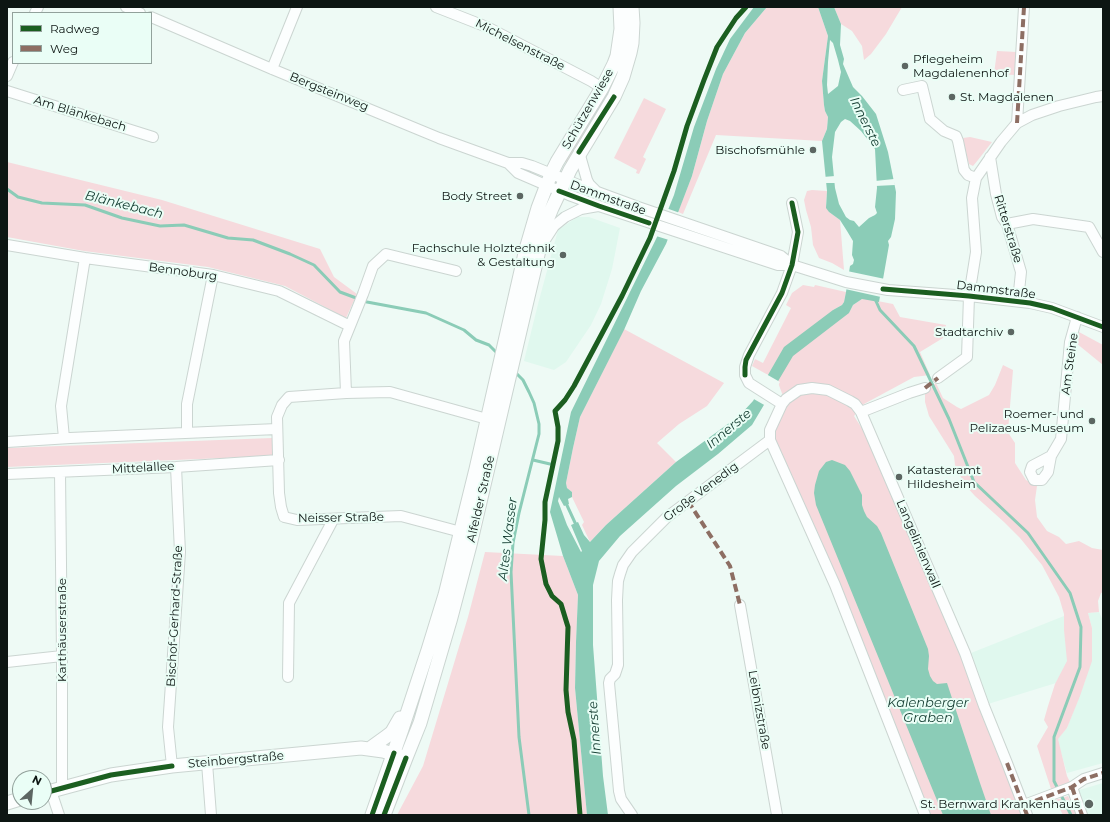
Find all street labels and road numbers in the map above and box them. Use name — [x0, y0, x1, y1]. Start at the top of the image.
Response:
street label: Michelsenstraße — [473, 16, 567, 74]
street label: Schützenwiese — [559, 66, 617, 152]
street label: Bergsteinweg — [287, 70, 371, 114]
street label: Am Blänkebach — [32, 93, 128, 135]
street label: Dammstraße — [568, 178, 648, 218]
street label: Ritterstraße — [991, 193, 1025, 265]
street label: Bennoburg — [148, 260, 218, 284]
street label: Dammstraße — [955, 278, 1037, 302]
street label: Am Steine — [1059, 332, 1081, 396]
street label: Alfelder Straße — [464, 454, 498, 544]
street label: Mittelallee — [111, 459, 175, 477]
street label: Große Venedig — [661, 459, 741, 525]
street label: Langelinienwall — [893, 498, 943, 590]
street label: Neisser Straße — [298, 510, 384, 526]
street label: Bischof-Gerhard-Straße — [164, 545, 186, 687]
street label: Karthäuserstraße — [55, 578, 69, 682]
street label: Leibnizstraße — [745, 669, 773, 751]
street label: Steinbergstraße — [187, 749, 285, 771]

